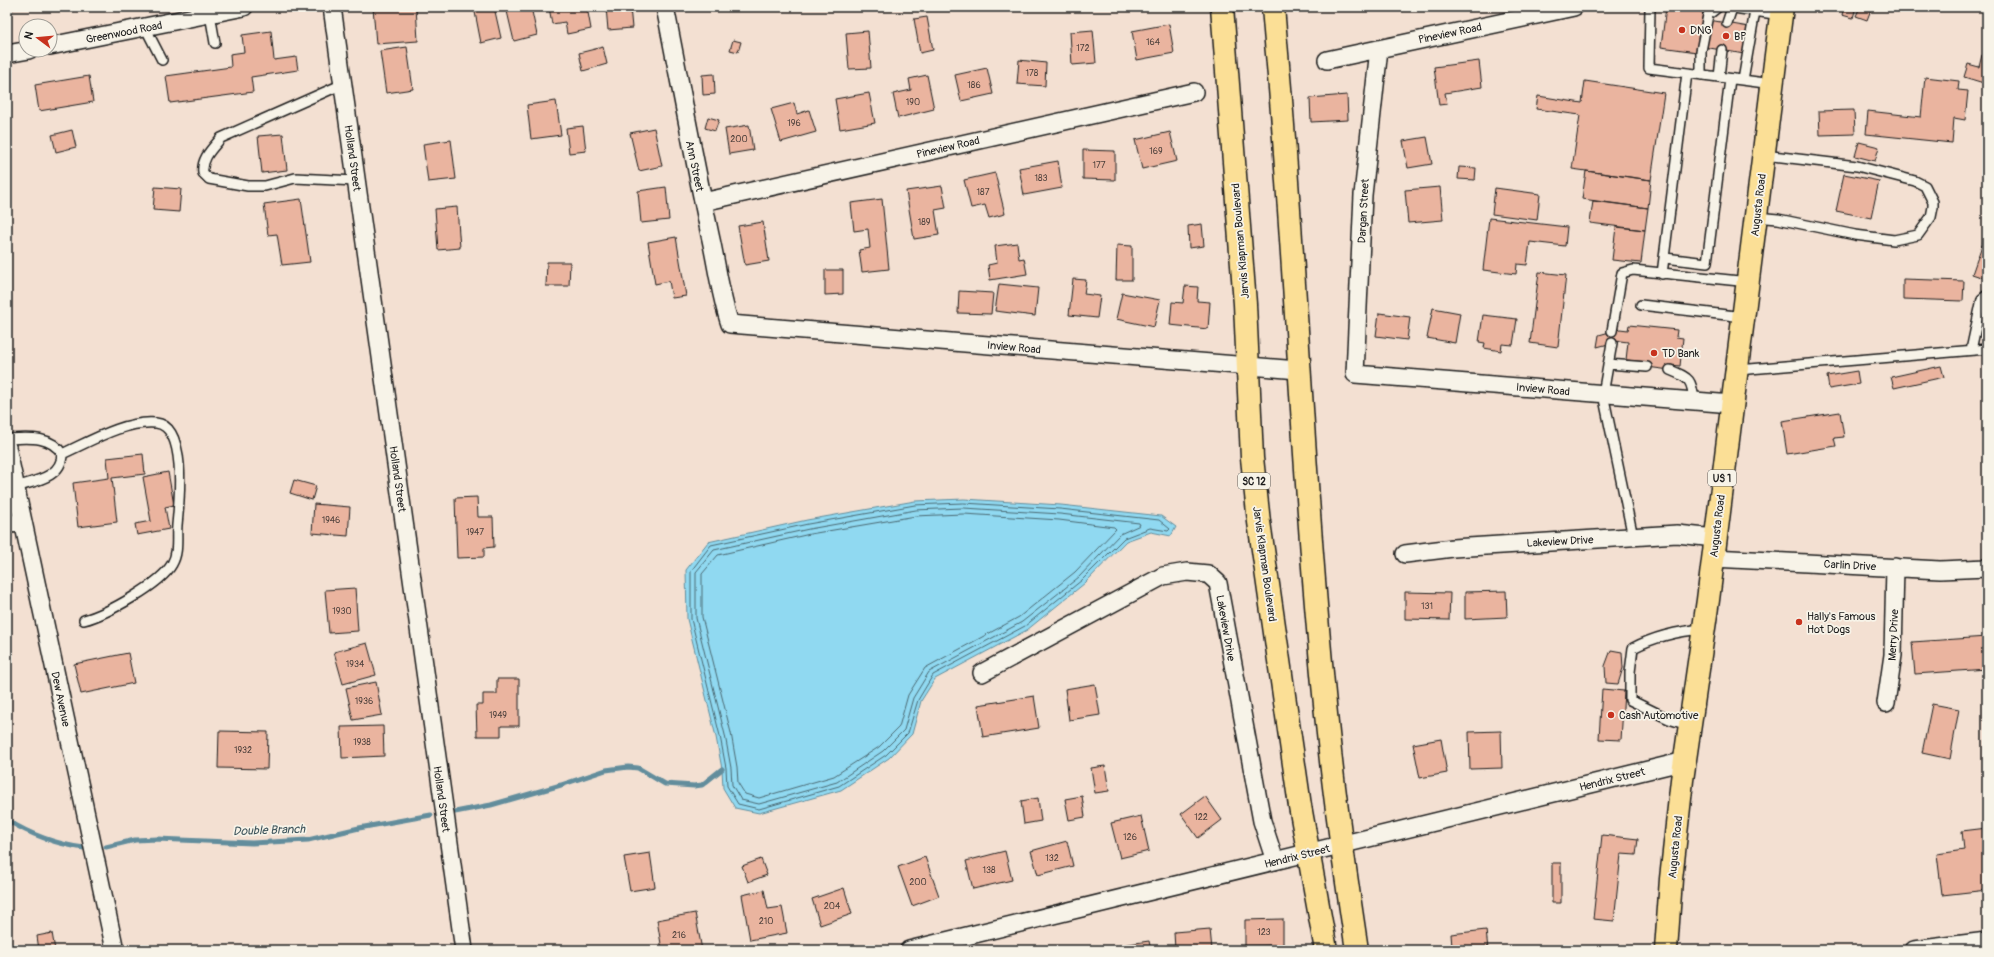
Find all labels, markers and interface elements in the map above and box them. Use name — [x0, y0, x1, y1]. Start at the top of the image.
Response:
north arrow — [18, 18, 58, 58]
street label: Greenwood Road — [85, 19, 163, 46]
street label: Pineview Road — [1417, 20, 1483, 47]
place label: DNG — [1690, 24, 1712, 37]
marker: DNG — [1677, 25, 1687, 35]
text: N — [22, 29, 36, 41]
place label: BP — [1734, 30, 1746, 43]
marker: BP — [1721, 31, 1731, 41]
house number: 164 — [1146, 37, 1161, 48]
house number: 172 — [1076, 43, 1090, 54]
house number: 178 — [1026, 68, 1039, 79]
house number: 186 — [967, 80, 981, 91]
house number: 190 — [906, 97, 920, 108]
house number: 196 — [787, 118, 801, 129]
street label: Holland Street — [341, 124, 364, 193]
house number: 200 — [730, 134, 748, 145]
street label: Pineview Road — [915, 134, 981, 161]
street label: Ann Street — [683, 139, 706, 193]
house number: 169 — [1149, 146, 1163, 157]
house number: 177 — [1092, 160, 1106, 171]
house number: 183 — [1034, 173, 1048, 184]
street label: Augusta Road — [1748, 173, 1769, 237]
street label: Dargan Street — [1355, 178, 1372, 244]
street label: Jarvis Klapman Boulevard — [1229, 183, 1252, 299]
house number: 187 — [977, 187, 990, 198]
house number: 189 — [918, 217, 931, 228]
street label: Inview Road — [986, 339, 1042, 356]
place label: TD Bank — [1662, 347, 1700, 360]
marker: TD Bank — [1649, 348, 1659, 358]
street label: Inview Road — [1515, 381, 1571, 398]
street label: Holland Street — [386, 445, 409, 514]
road number: US 1 — [1708, 470, 1736, 486]
road number: SC 12 — [1238, 473, 1270, 489]
street label: Augusta Road — [1707, 494, 1728, 558]
street label: Jarvis Klapman Boulevard — [1250, 506, 1279, 622]
house number: 1946 — [322, 515, 340, 526]
house number: 1947 — [466, 527, 484, 538]
street label: Lakeview Drive — [1526, 533, 1594, 550]
street label: Carlin Drive — [1823, 558, 1877, 573]
street label: Lakeview Drive — [1213, 594, 1238, 663]
house number: 131 — [1421, 601, 1433, 612]
house number: 1930 — [332, 606, 352, 617]
street label: Merry Drive — [1886, 608, 1901, 661]
place label: Hally's Famous Hot Dogs — [1807, 610, 1876, 636]
marker: Hally's Famous Hot Dogs — [1794, 617, 1804, 627]
house number: 1934 — [346, 659, 365, 670]
street label: Dew Avenue — [48, 670, 73, 728]
house number: 1936 — [355, 696, 373, 707]
place label: Cash Automotive — [1619, 709, 1699, 722]
house number: 1949 — [489, 710, 507, 721]
marker: Cash Automotive — [1606, 710, 1616, 720]
house number: 1938 — [353, 737, 371, 748]
house number: 1932 — [234, 745, 252, 756]
street label: Holland Street — [430, 765, 453, 834]
street label: Hendrix Street — [1578, 765, 1647, 794]
house number: 122 — [1194, 812, 1208, 823]
street label: Augusta Road — [1666, 815, 1685, 879]
water label: Double Branch — [233, 822, 307, 839]
house number: 126 — [1123, 832, 1137, 843]
street label: Hendrix Street — [1263, 842, 1332, 871]
house number: 132 — [1045, 853, 1059, 864]
house number: 138 — [982, 865, 996, 876]
house number: 200 — [909, 877, 927, 888]
house number: 204 — [824, 901, 841, 912]
house number: 210 — [759, 916, 773, 927]
house number: 123 — [1257, 927, 1271, 938]
house number: 216 — [672, 930, 686, 941]

